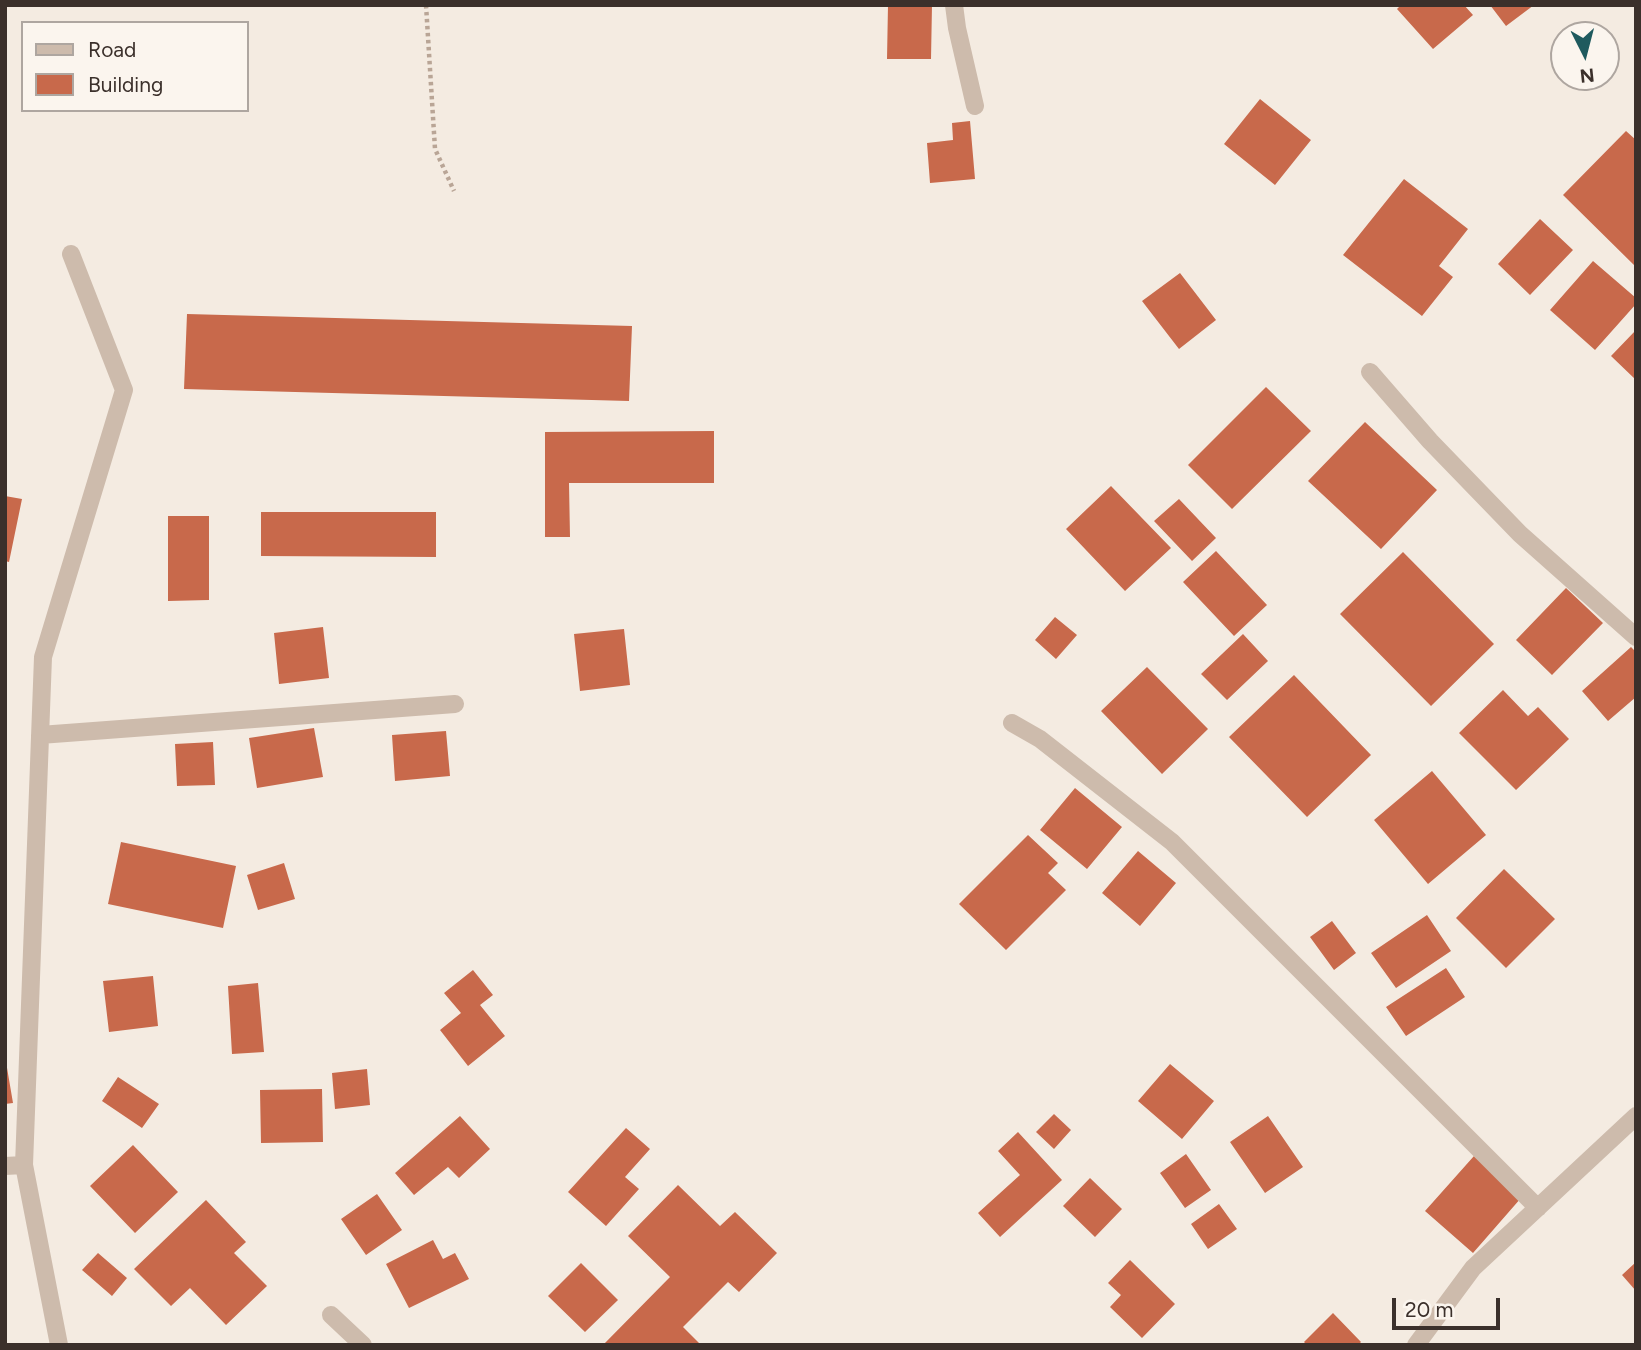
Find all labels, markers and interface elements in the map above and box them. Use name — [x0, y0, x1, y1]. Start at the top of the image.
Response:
legend — [21, 21, 248, 112]
north arrow — [1550, 21, 1620, 91]
text: Road — [88, 37, 136, 62]
text: N — [1579, 63, 1596, 88]
text: Building — [88, 72, 163, 97]
scale bar — [1396, 1284, 1504, 1328]
text: 20 m — [1405, 1297, 1453, 1322]

